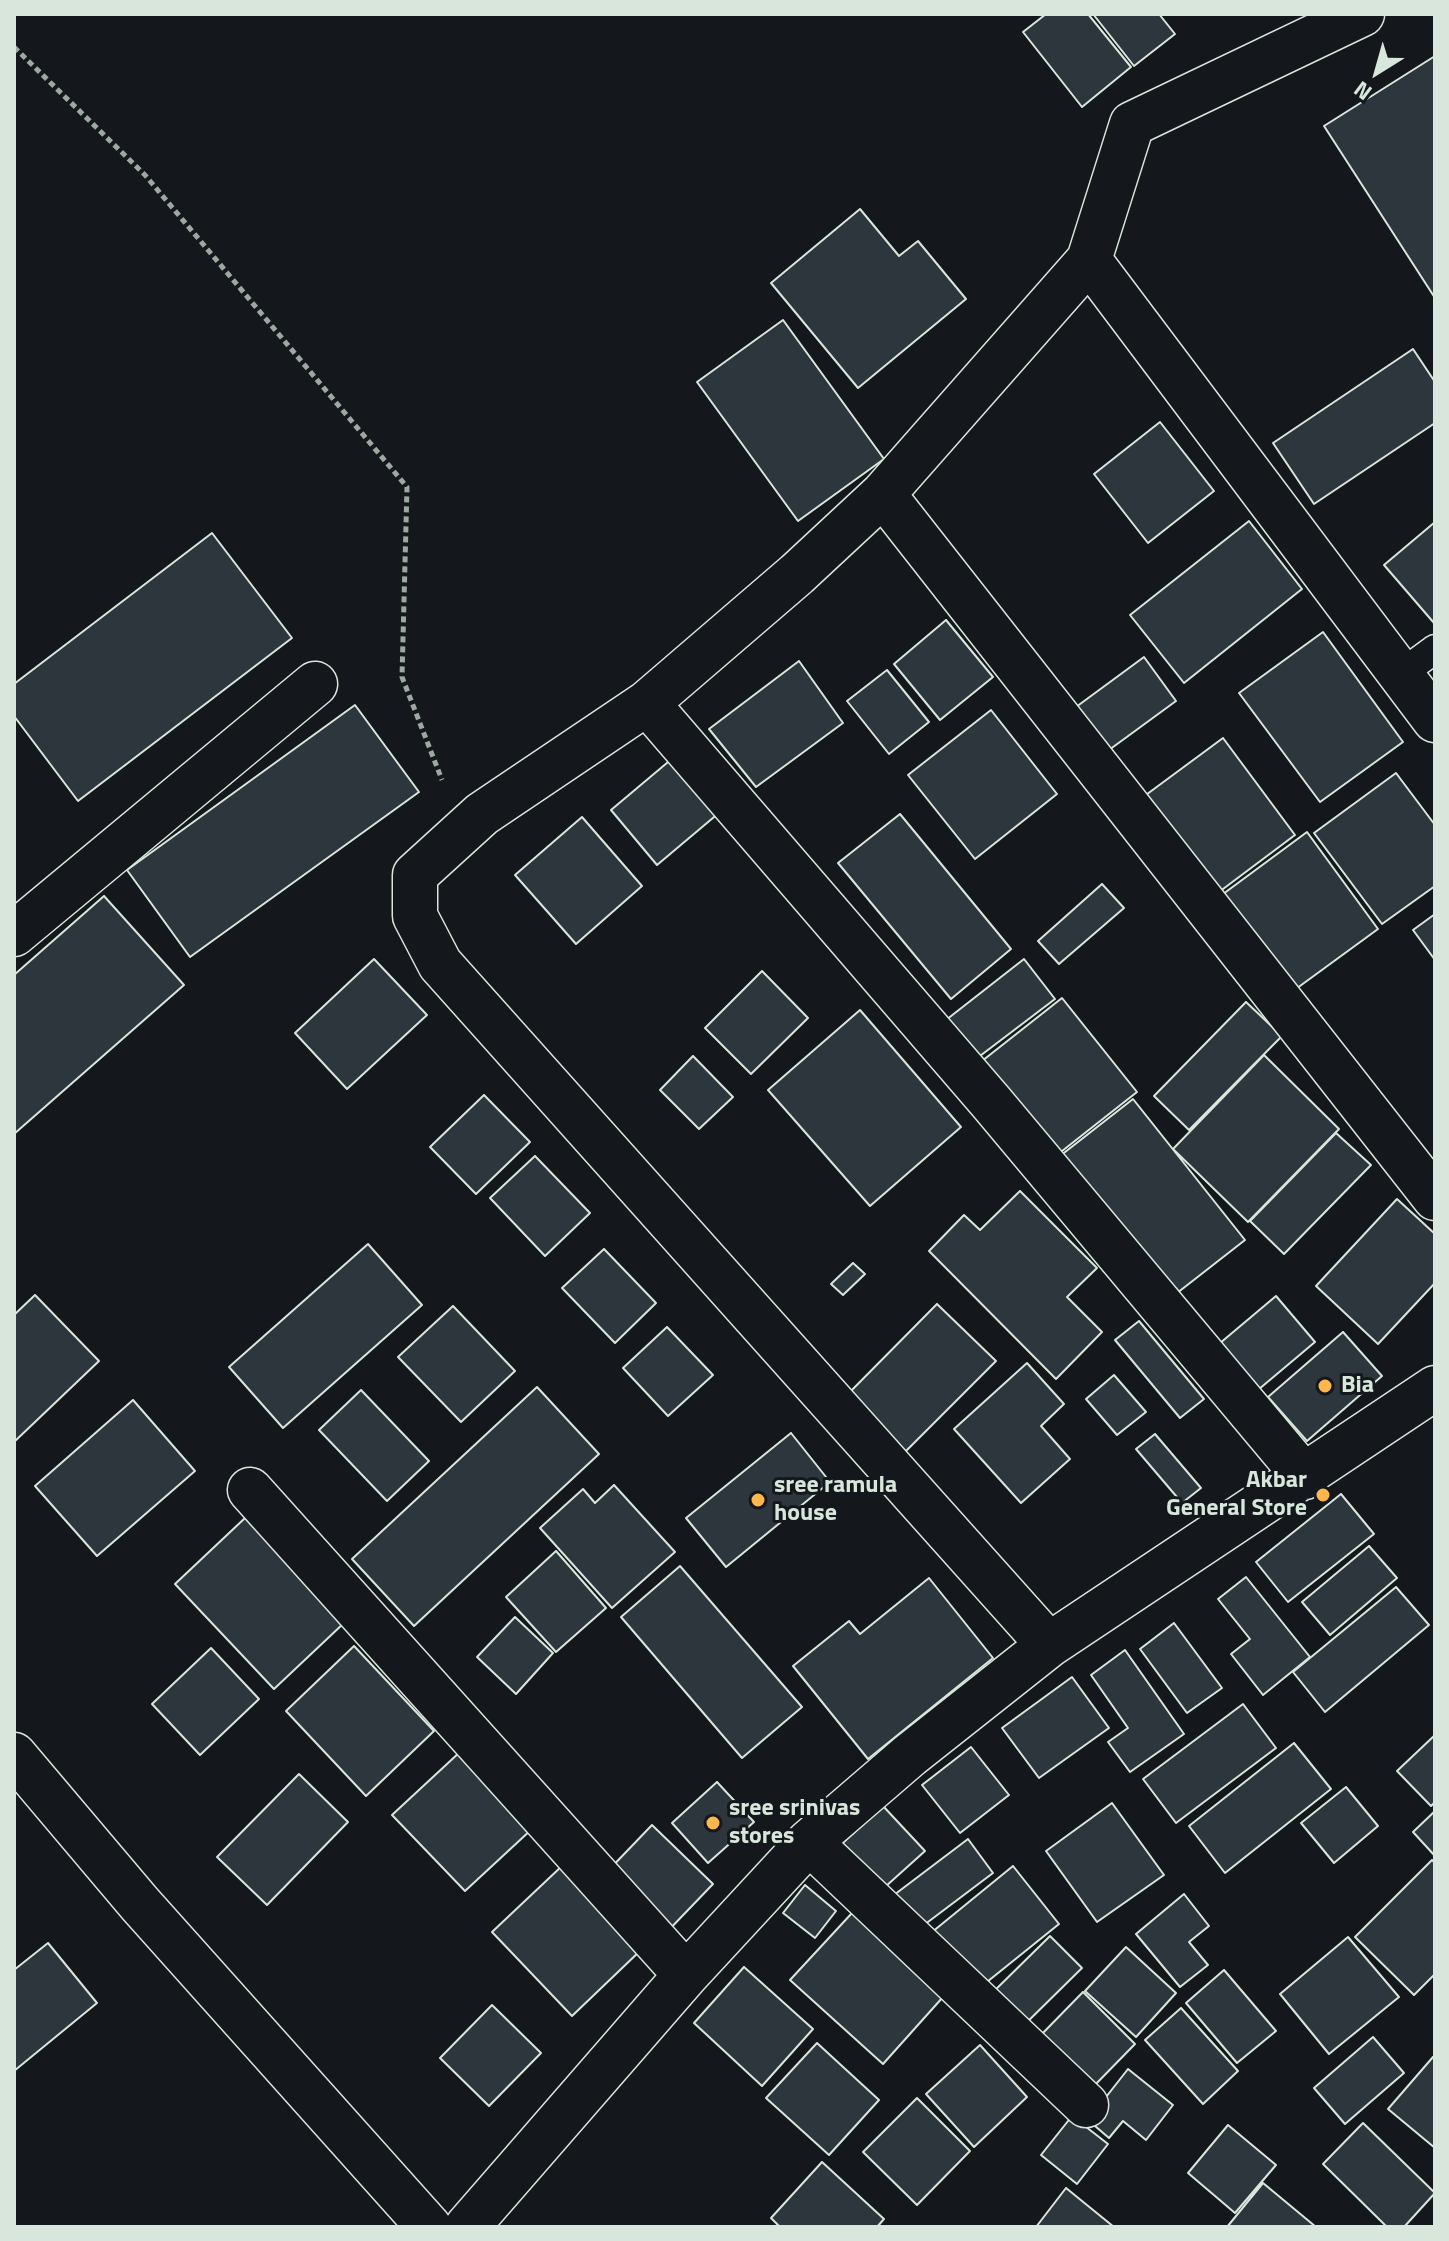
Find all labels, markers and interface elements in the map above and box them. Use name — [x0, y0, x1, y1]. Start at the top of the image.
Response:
north arrow — [1337, 32, 1417, 112]
text: N — [1346, 73, 1379, 109]
place label: Bia — [1341, 1372, 1374, 1400]
marker: Bia — [1316, 1377, 1334, 1395]
place label: Akbar General Store — [1166, 1467, 1307, 1523]
place label: sree ramula house — [774, 1472, 897, 1528]
marker: Akbar General Store — [1314, 1486, 1332, 1504]
marker: sree ramula house — [749, 1491, 767, 1509]
place label: sree srinivas stores — [729, 1795, 860, 1851]
marker: sree srinivas stores — [704, 1814, 722, 1832]

